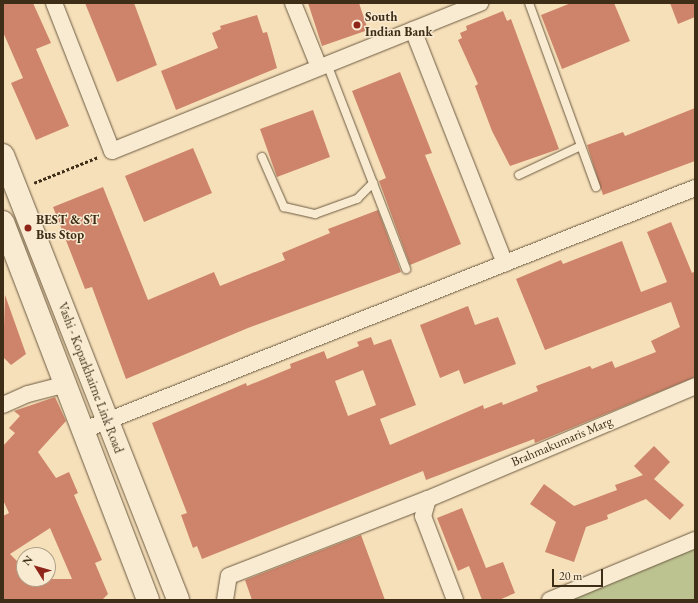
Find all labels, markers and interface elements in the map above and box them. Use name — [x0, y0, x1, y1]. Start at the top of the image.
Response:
place label: South Indian Bank — [365, 10, 433, 41]
marker: South Indian Bank — [352, 20, 362, 30]
place label: BEST & ST Bus Stop — [36, 213, 99, 244]
marker: BEST & ST Bus Stop — [23, 223, 33, 233]
street label: Vashi - Koparkhairne Link Road — [54, 300, 126, 456]
street label: Brahmakumaris Marg — [509, 414, 615, 470]
north arrow — [16, 547, 56, 587]
text: N — [19, 553, 35, 568]
scale bar — [554, 561, 605, 587]
text: 20 m — [559, 568, 582, 584]

